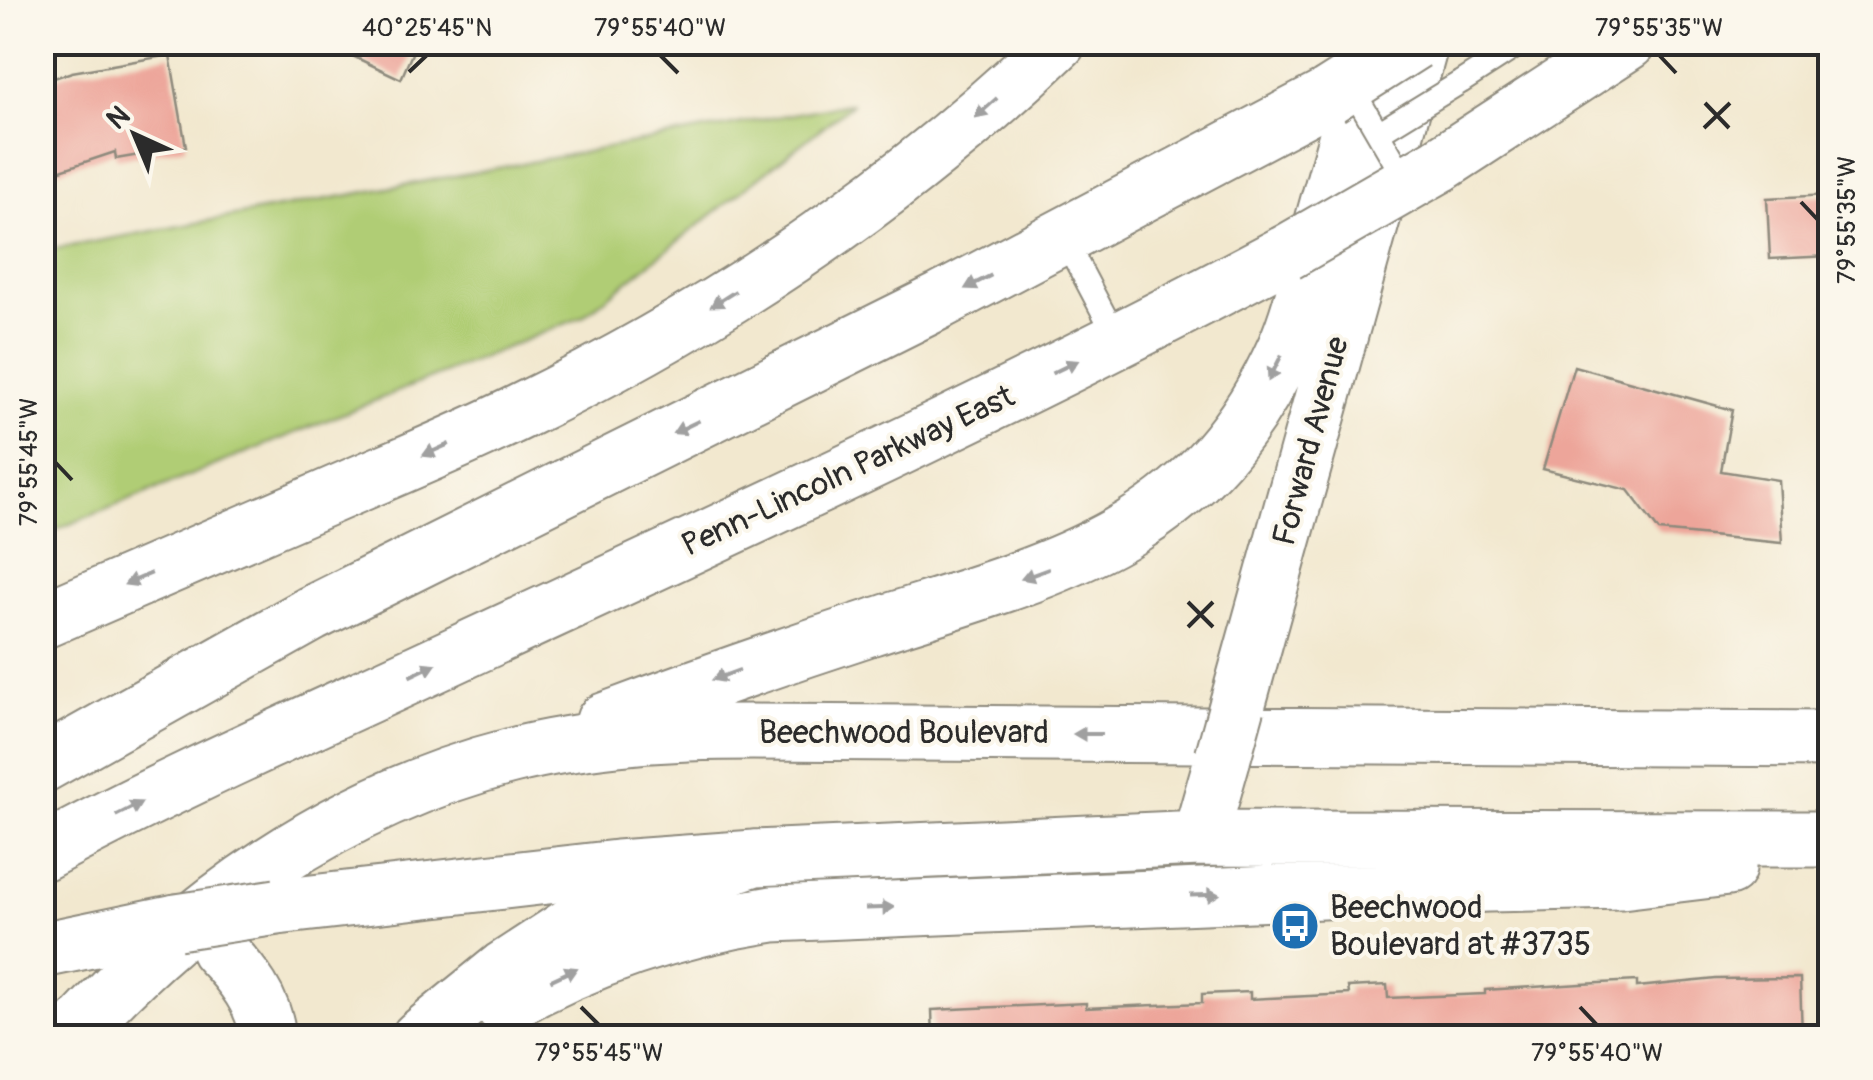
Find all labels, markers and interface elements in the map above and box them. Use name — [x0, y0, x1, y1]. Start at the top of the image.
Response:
text: 40°25'45"N — [362, 13, 492, 44]
text: 79°55'40"W — [594, 13, 726, 44]
text: 79°55'35"W — [1595, 13, 1723, 44]
north arrow — [85, 85, 185, 185]
one-way arrow — [974, 96, 999, 118]
text: N — [100, 99, 138, 137]
text: 79°55'35"W — [1832, 156, 1863, 284]
one-way arrow — [963, 273, 992, 290]
one-way arrow — [709, 290, 737, 307]
street label: Forward Avenue — [1264, 332, 1358, 550]
one-way arrow — [1267, 353, 1284, 382]
one-way arrow — [1051, 359, 1080, 376]
street label: Penn-Lincoln Parkway East — [675, 376, 1021, 566]
text: 79°55'45"W — [14, 398, 45, 526]
one-way arrow — [672, 418, 701, 435]
one-way arrow — [421, 442, 451, 458]
one-way arrow — [1020, 567, 1050, 582]
one-way arrow — [123, 571, 153, 587]
one-way arrow — [409, 662, 438, 679]
one-way arrow — [711, 668, 741, 683]
street label: Beechwood Boulevard — [759, 713, 1049, 753]
one-way arrow — [1071, 726, 1103, 742]
one-way arrow — [115, 800, 144, 817]
one-way arrow — [1189, 887, 1221, 903]
place label: Beechwood Boulevard at #3735 — [1330, 888, 1591, 965]
one-way arrow — [864, 900, 896, 916]
bus stop icon: Beechwood Boulevard at #3735 — [1269, 900, 1321, 952]
one-way arrow — [550, 965, 579, 982]
text: 79°55'45"W — [535, 1038, 663, 1069]
text: 79°55'40"W — [1531, 1038, 1663, 1069]

